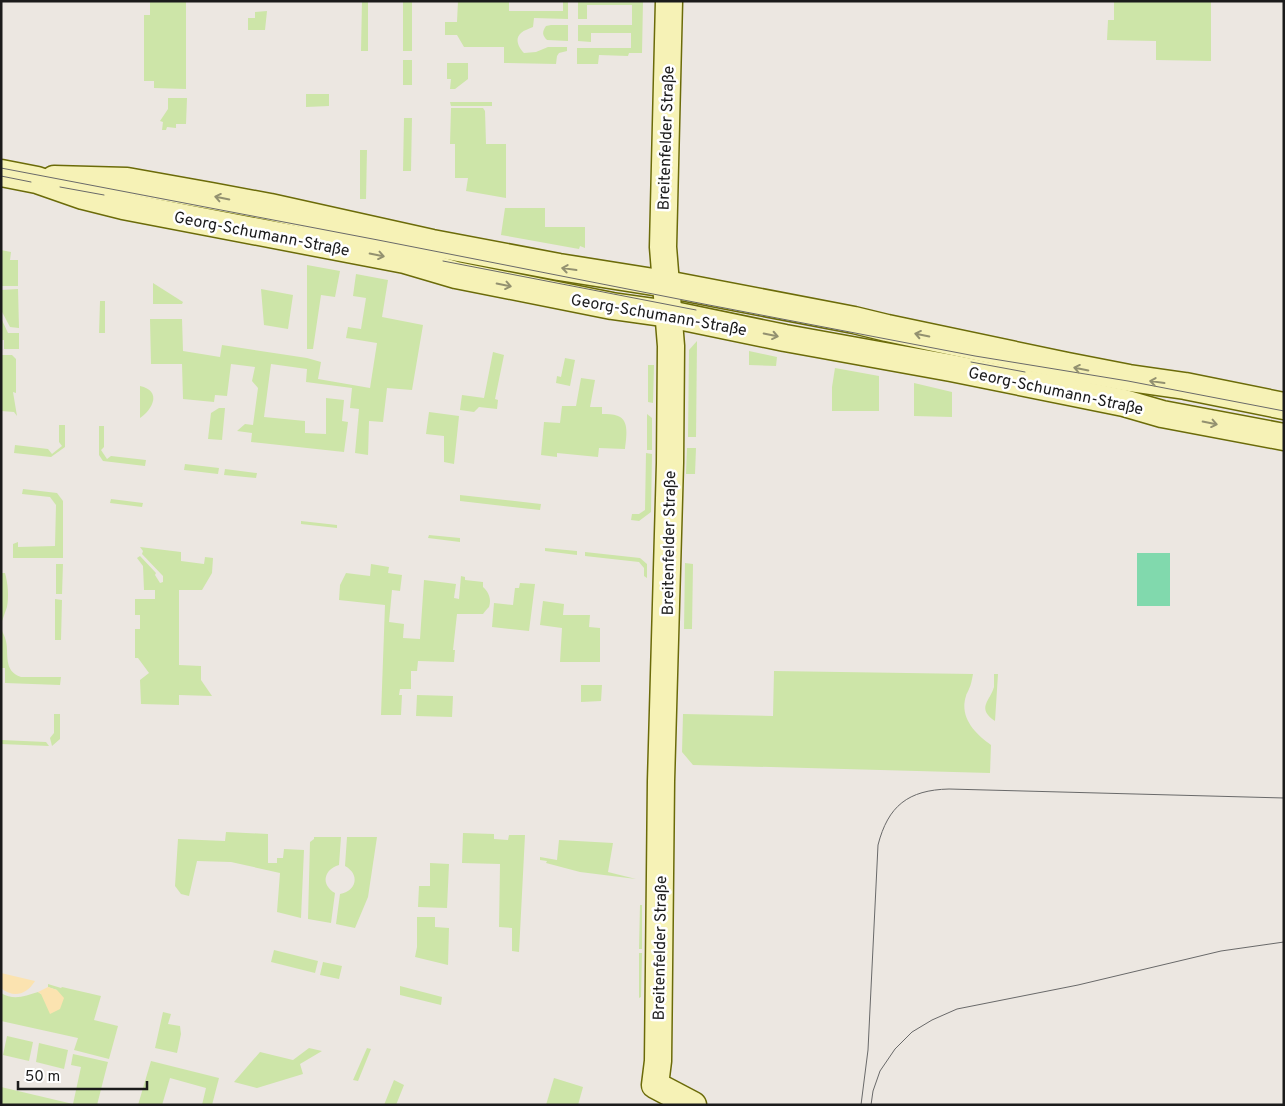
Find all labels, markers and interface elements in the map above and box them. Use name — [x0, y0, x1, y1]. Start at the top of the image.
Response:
street label: Breitenfelder Straße — [654, 65, 680, 211]
one-way arrow — [214, 192, 230, 202]
street label: Georg-Schumann-Straße — [172, 208, 351, 262]
one-way arrow — [369, 250, 385, 260]
one-way arrow — [562, 264, 578, 274]
one-way arrow — [495, 280, 511, 290]
street label: Georg-Schumann-Straße — [569, 291, 748, 341]
one-way arrow — [915, 330, 931, 340]
one-way arrow — [762, 331, 778, 340]
one-way arrow — [1074, 363, 1090, 373]
street label: Georg-Schumann-Straße — [966, 364, 1145, 420]
one-way arrow — [1149, 377, 1165, 387]
one-way arrow — [1201, 419, 1217, 428]
street label: Breitenfelder Straße — [659, 471, 681, 616]
street label: Breitenfelder Straße — [650, 876, 672, 1021]
scale bar — [18, 1058, 146, 1090]
text: 50 m — [25, 1068, 60, 1087]

